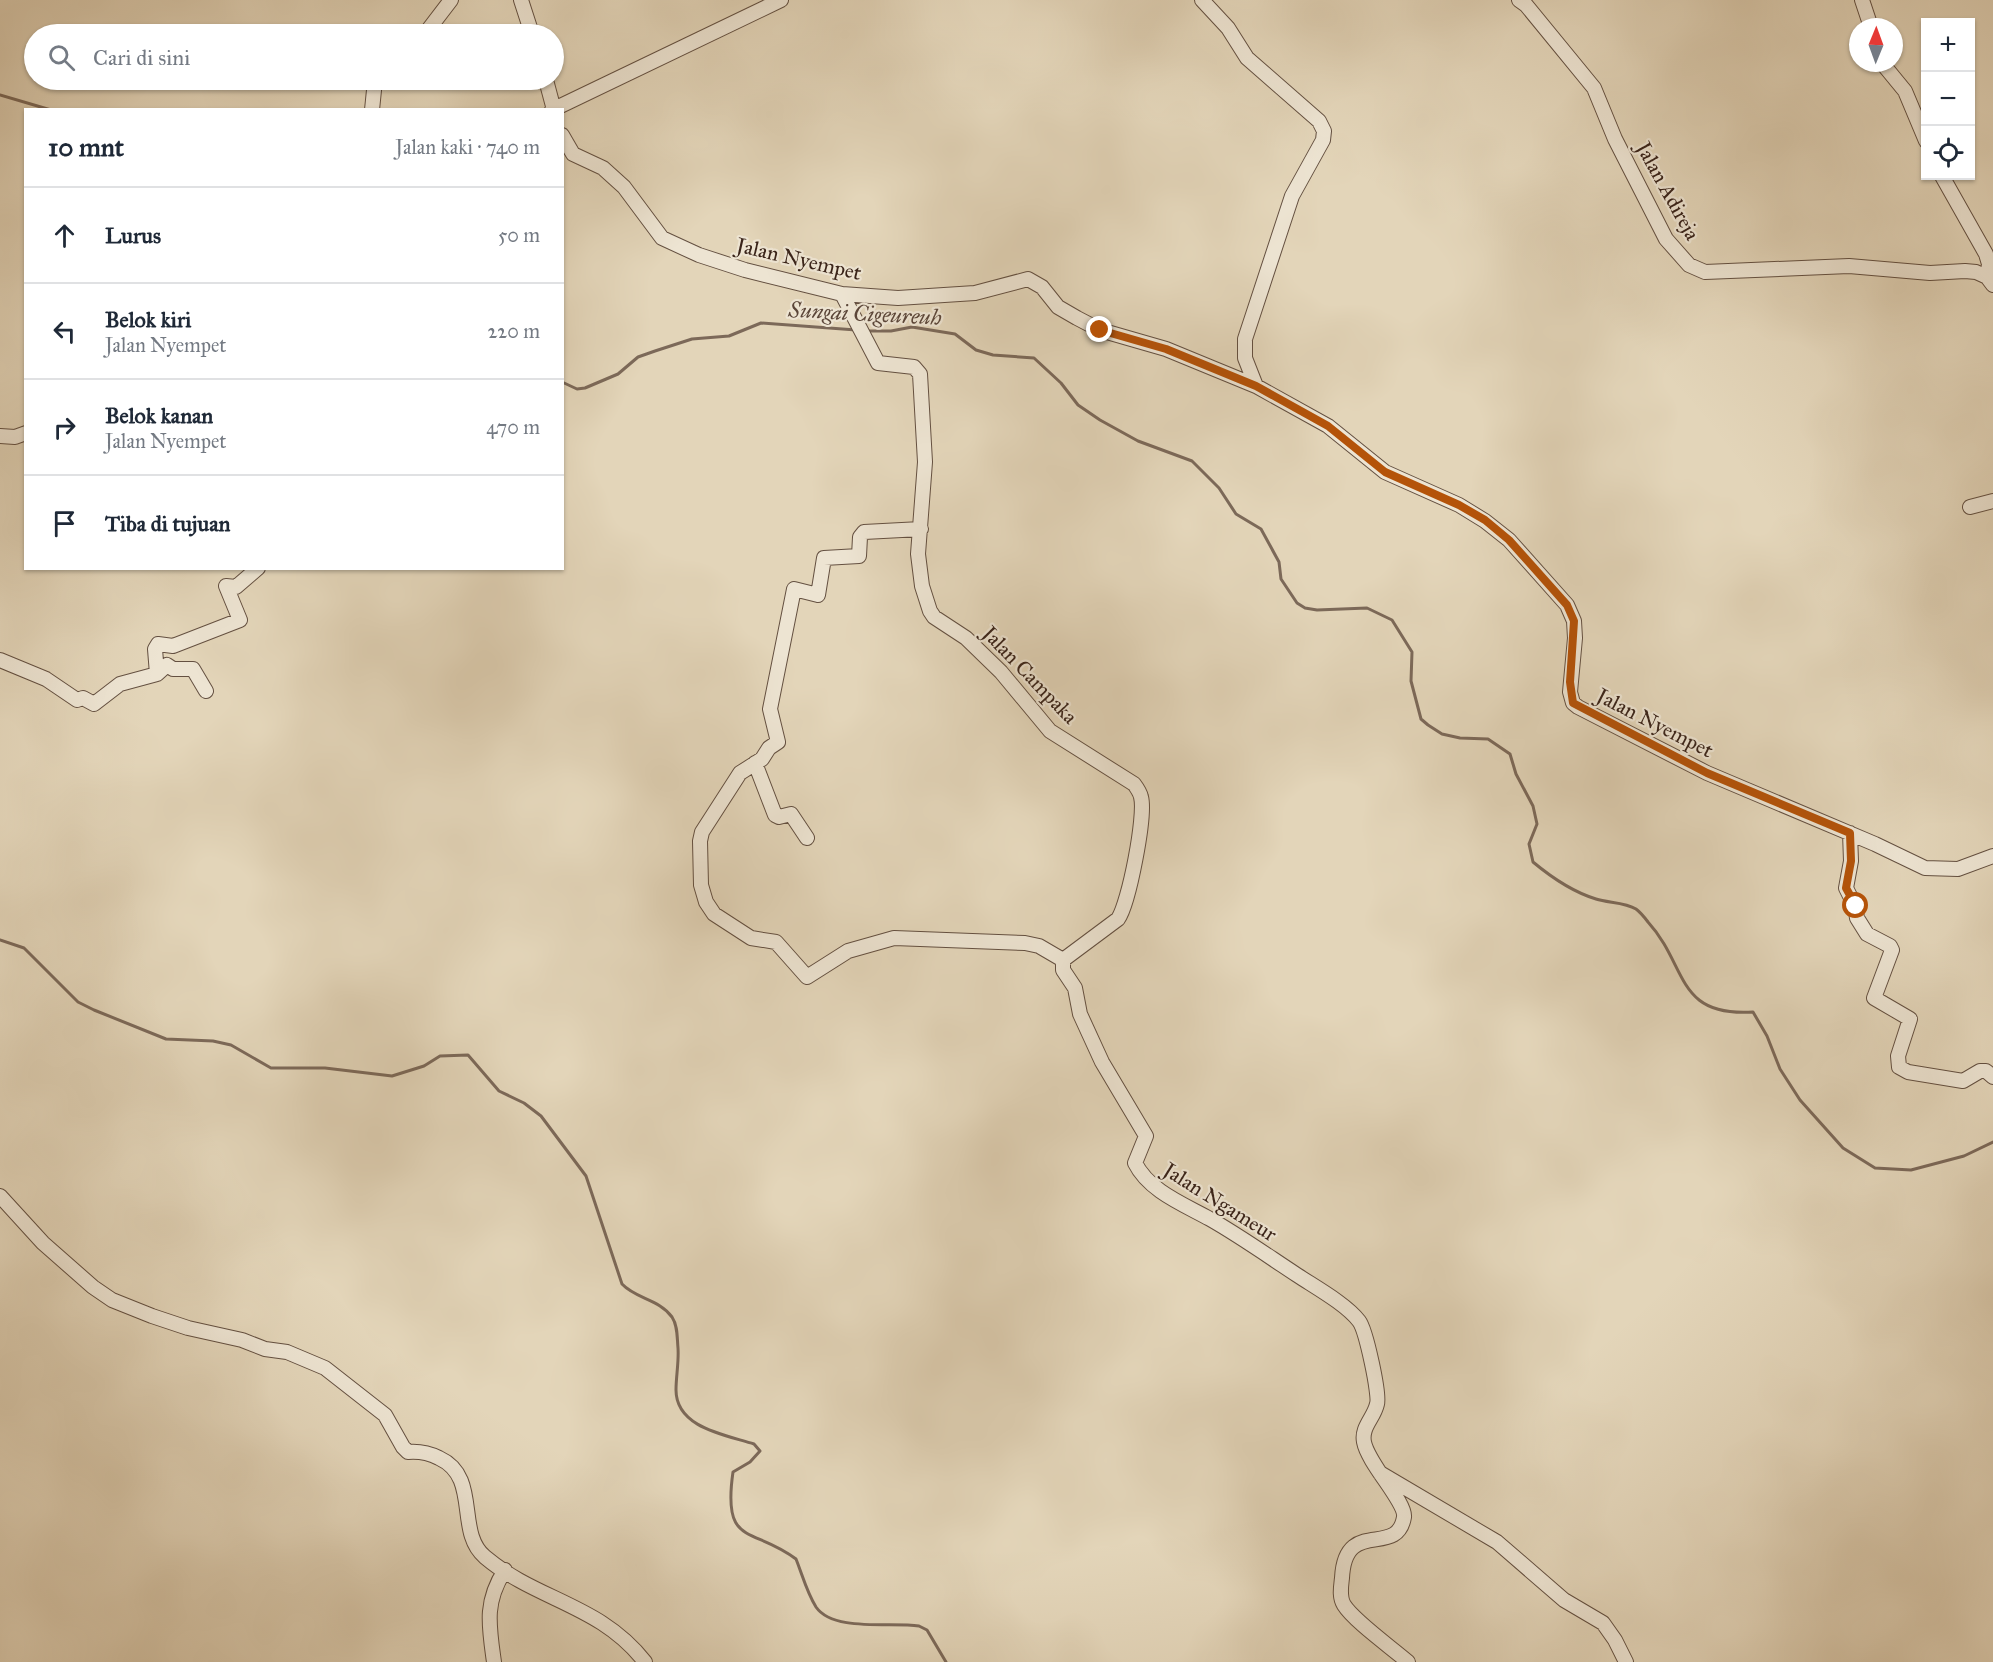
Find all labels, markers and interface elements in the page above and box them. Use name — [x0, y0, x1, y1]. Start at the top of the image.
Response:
north arrow — [1849, 18, 1903, 72]
map controls — [1921, 18, 1975, 180]
button: + — [1921, 18, 1975, 72]
search box — [24, 24, 564, 90]
icon: search — [45, 41, 78, 74]
text: Cari di sini — [93, 44, 190, 71]
button: − — [1921, 72, 1975, 126]
button: locate — [1921, 126, 1975, 180]
text: 10 mnt — [48, 131, 124, 163]
text: Jalan kaki · 740 m — [395, 135, 540, 159]
street label: Jalan Adireja — [1629, 136, 1706, 245]
icon: ahead — [48, 219, 81, 252]
text: Lurus — [105, 222, 161, 249]
text: 50 m — [498, 223, 540, 247]
street label: Jalan Nyempet — [732, 232, 865, 286]
water label: Sungai Cigeureuh — [787, 296, 942, 331]
text: Belok kiri — [105, 306, 191, 333]
icon: left — [48, 315, 81, 348]
route end — [1086, 316, 1112, 342]
text: 220 m — [488, 319, 540, 343]
text: Jalan Nyempet — [105, 333, 226, 357]
text: Belok kanan — [105, 402, 213, 429]
icon: right — [48, 411, 81, 444]
text: 470 m — [486, 415, 540, 439]
text: Jalan Nyempet — [105, 429, 226, 453]
icon: arrive — [48, 507, 81, 540]
text: Tiba di tujuan — [105, 510, 230, 537]
street label: Jalan Campaka — [975, 619, 1083, 729]
street label: Jalan Nyempet — [1591, 682, 1718, 764]
route start — [1842, 892, 1868, 918]
street label: Jalan Ngameur — [1157, 1156, 1282, 1247]

